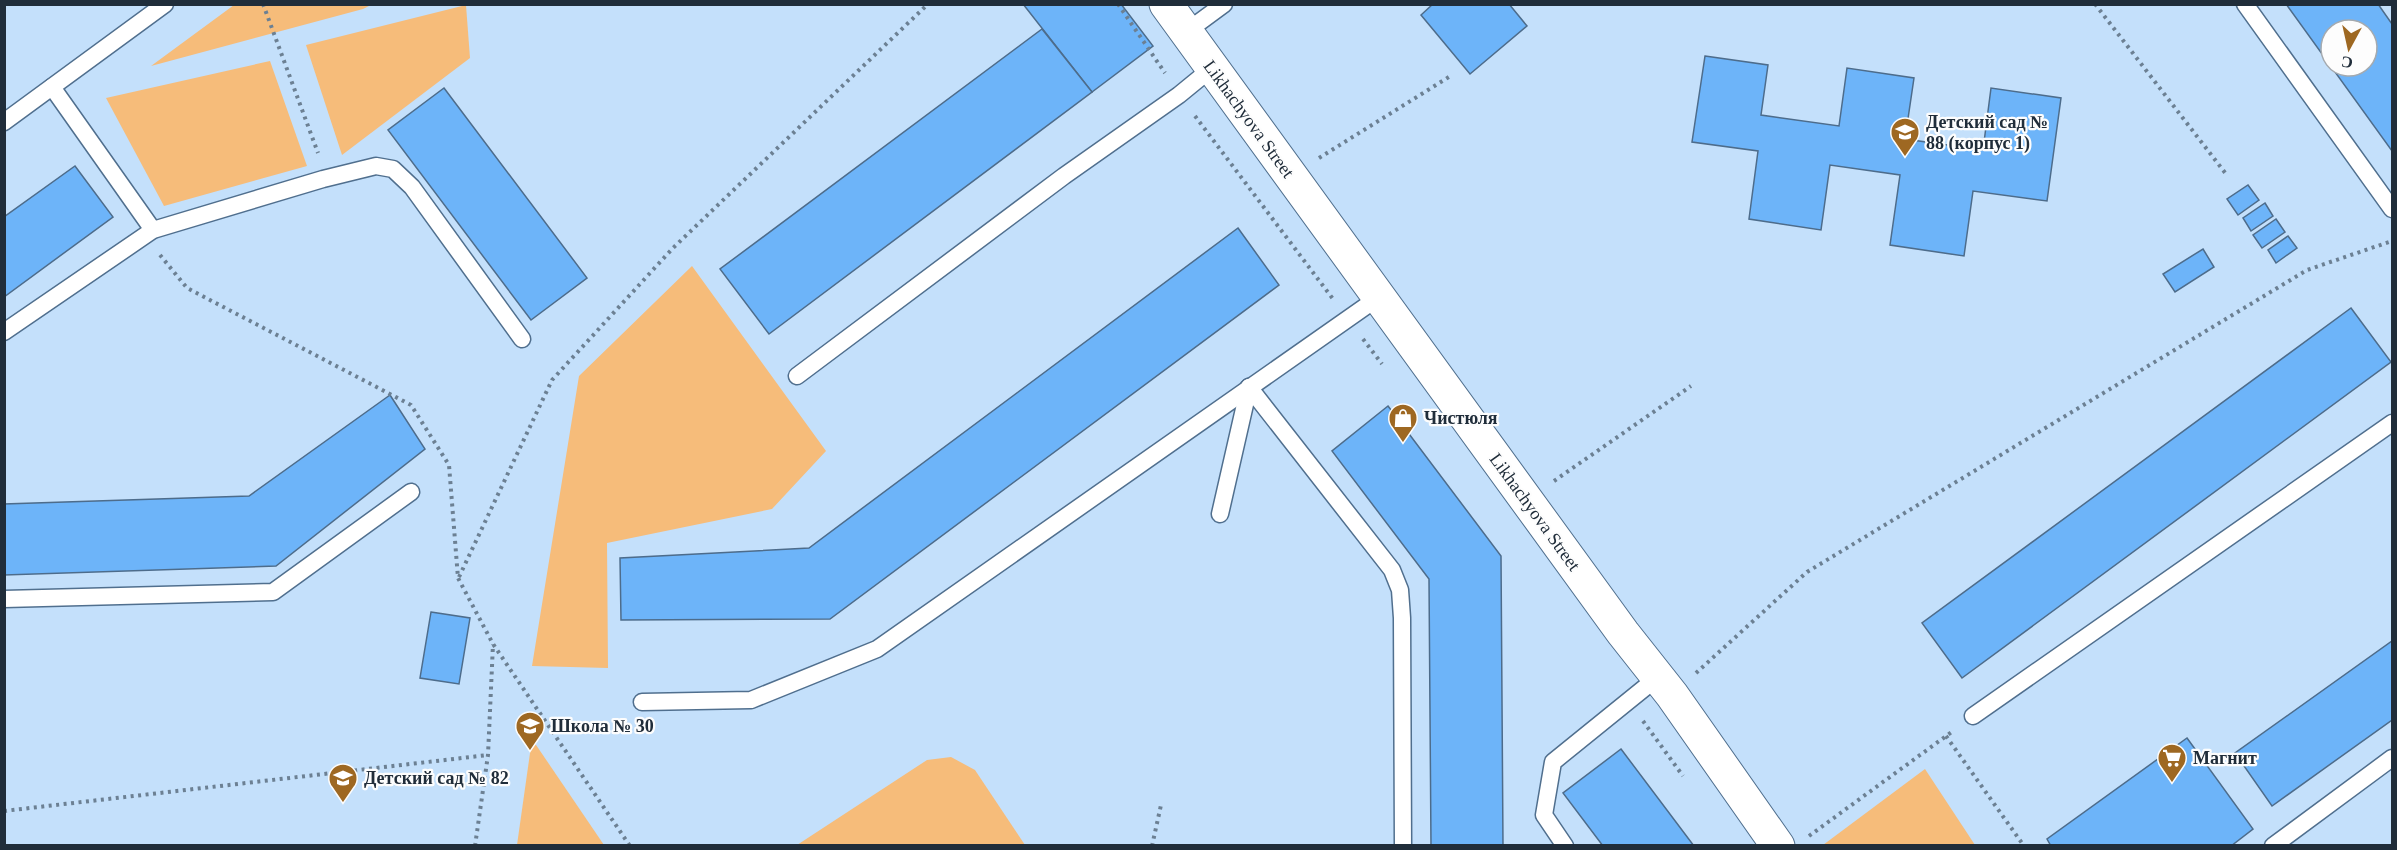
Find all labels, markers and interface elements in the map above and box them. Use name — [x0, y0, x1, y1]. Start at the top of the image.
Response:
north arrow — [2319, 18, 2379, 78]
text: С — [2340, 53, 2354, 72]
street label: Likhachyova Street — [1200, 56, 1298, 182]
place label: Детский сад № 88 (корпус 1) — [1926, 112, 2048, 154]
school or university icon: Детский сад № 88 (корпус 1) — [1889, 116, 1921, 158]
shop icon: Чистюля — [1387, 402, 1419, 444]
place label: Чистюля — [1424, 408, 1498, 428]
street label: Likhachyova Street — [1486, 449, 1584, 575]
school or university icon: Школа № 30 — [514, 710, 546, 752]
place label: Школа № 30 — [551, 716, 654, 736]
supermarket icon: Магнит — [2156, 742, 2188, 784]
place label: Магнит — [2193, 748, 2257, 768]
school or university icon: Детский сад № 82 — [327, 762, 359, 804]
place label: Детский сад № 82 — [364, 768, 509, 788]

